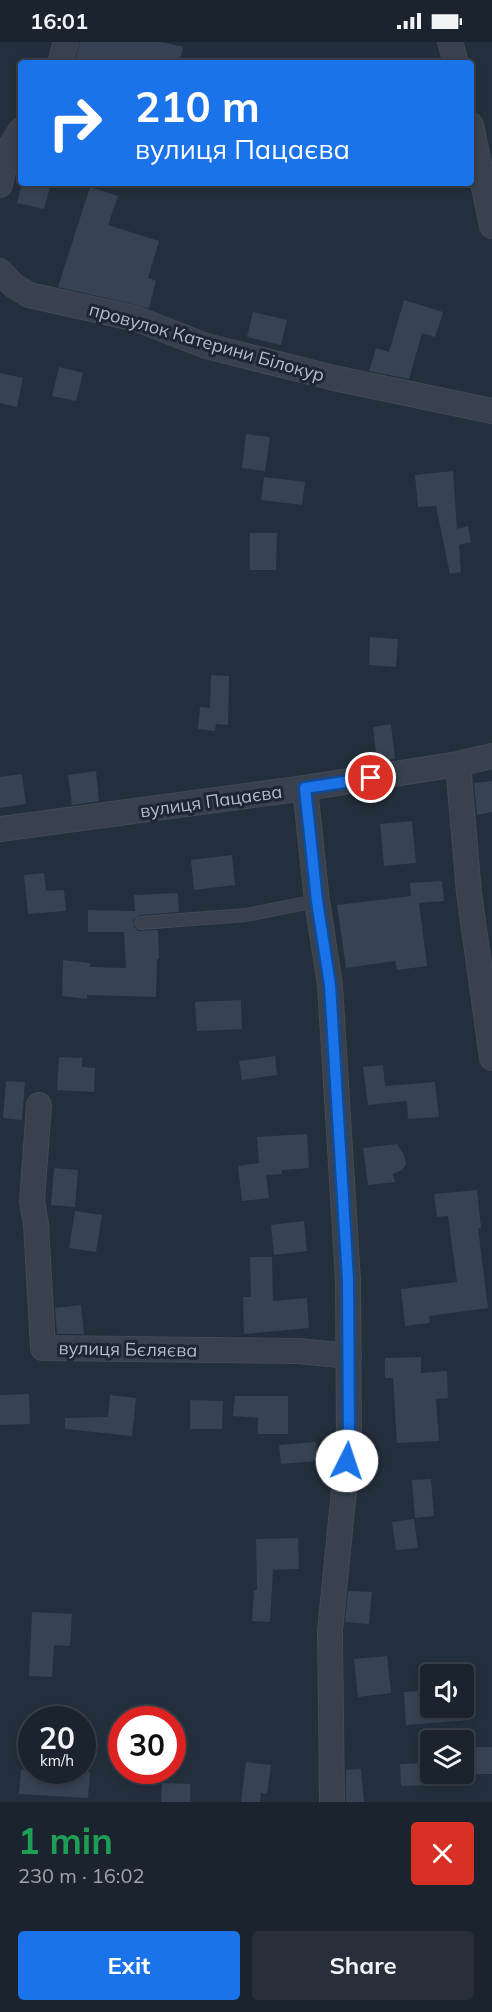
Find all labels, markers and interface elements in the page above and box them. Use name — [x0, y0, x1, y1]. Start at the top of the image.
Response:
text: 16:01 — [30, 7, 88, 35]
text: 210 m — [135, 80, 260, 133]
icon: right — [36, 84, 114, 162]
text: вулиця Пацаєва — [135, 132, 350, 166]
street label: провулок Катерини Білокур — [87, 297, 327, 387]
pin — [345, 752, 396, 803]
icon: arrive — [354, 761, 387, 794]
street label: вулиця Пацаєва — [138, 780, 284, 822]
street label: вулиця Бєляєва — [58, 1336, 198, 1362]
position arrow — [315, 1429, 379, 1493]
map controls — [420, 1664, 474, 1784]
button: sound — [420, 1664, 474, 1718]
speed limit sign: 30 — [108, 1706, 186, 1784]
text: 20 — [39, 1719, 75, 1757]
button: layers — [420, 1730, 474, 1784]
text: km/h — [40, 1751, 74, 1770]
text: 1 min — [18, 1818, 113, 1863]
button: close — [411, 1822, 474, 1885]
text: 230 m · 16:02 — [18, 1863, 144, 1888]
button: Exit — [18, 1931, 240, 2000]
button: Share — [252, 1931, 474, 2000]

